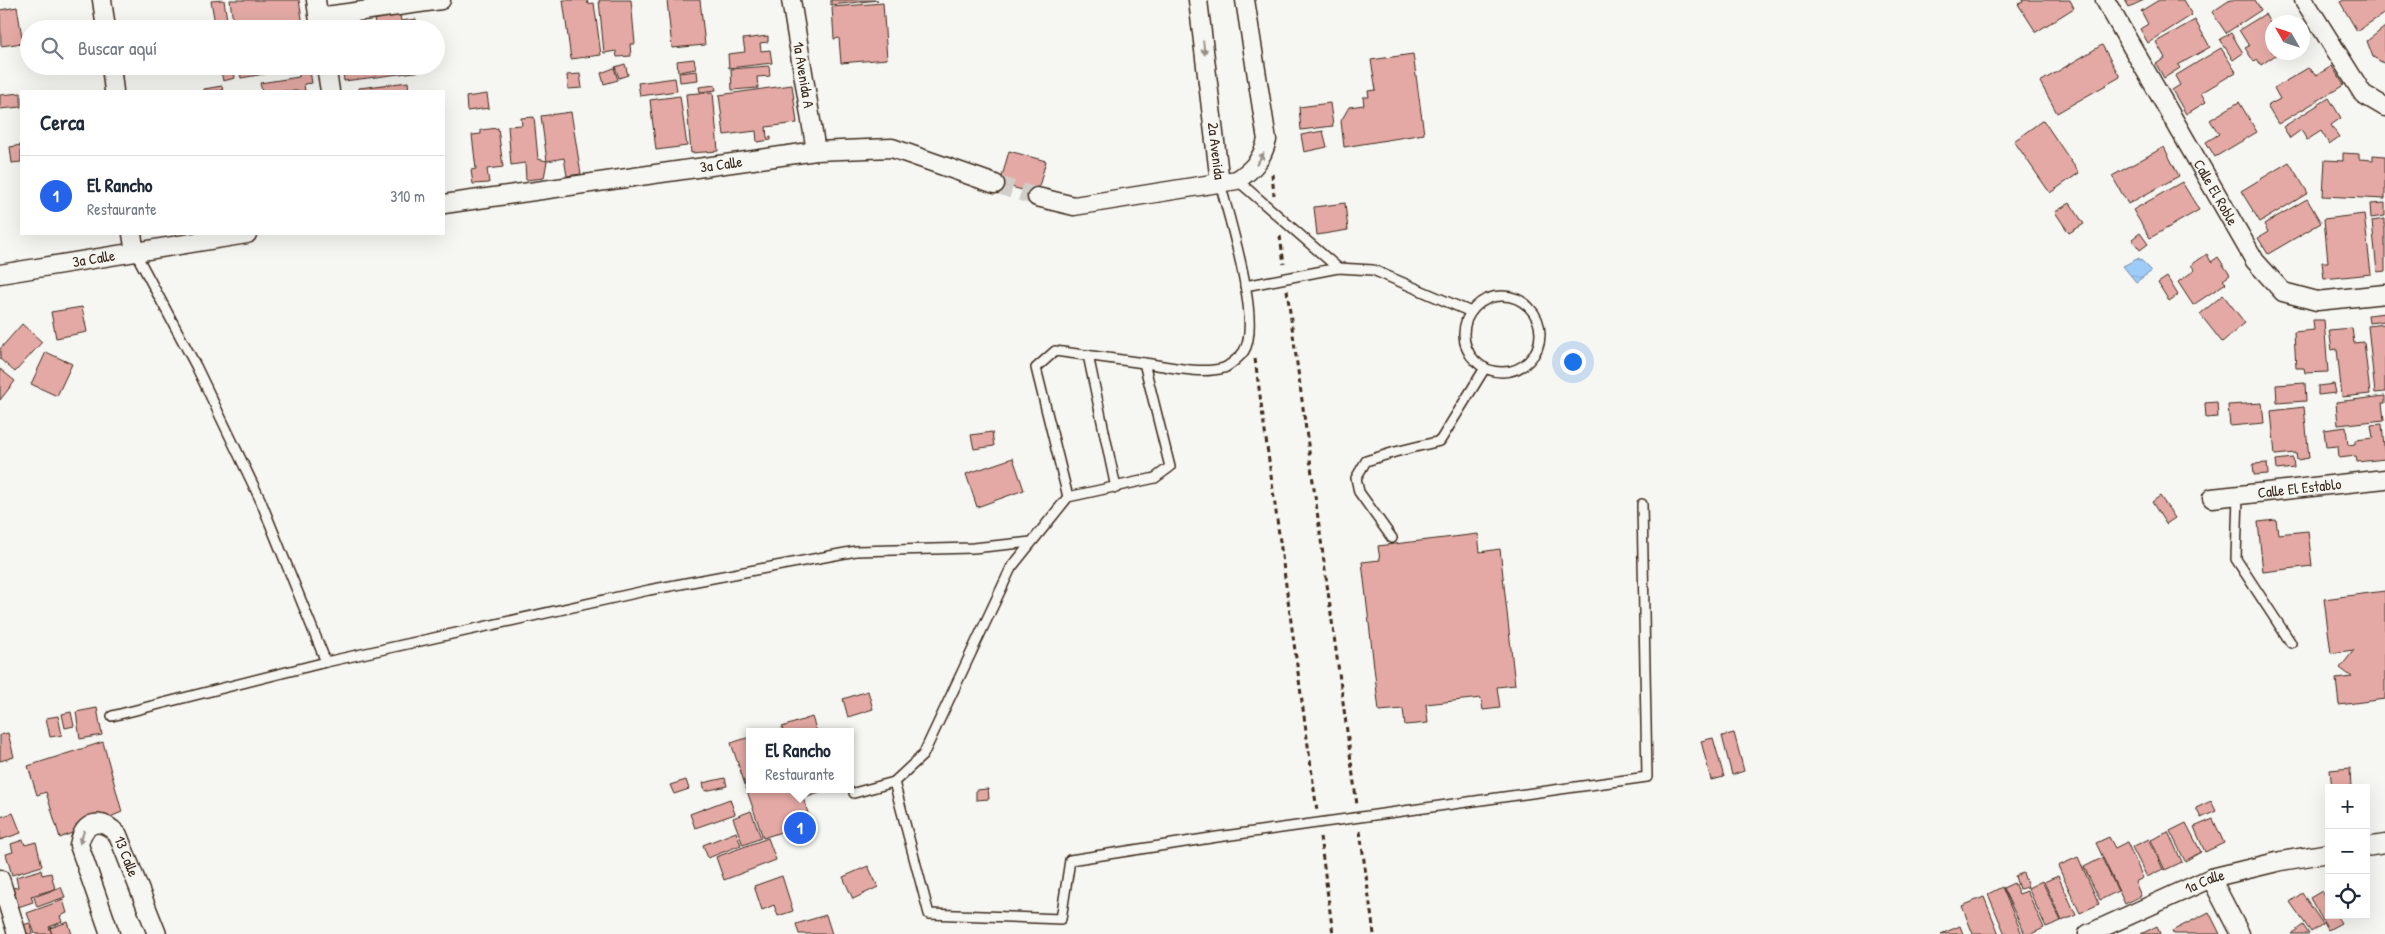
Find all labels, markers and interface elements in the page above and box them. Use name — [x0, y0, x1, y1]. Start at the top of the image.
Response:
north arrow — [2265, 15, 2310, 60]
search box — [20, 20, 445, 75]
icon: search — [38, 34, 66, 62]
text: Buscar aquí — [78, 35, 157, 61]
street label: 1a Avenida A — [788, 40, 820, 110]
one-way arrow — [1200, 41, 1208, 57]
text: Cerca — [40, 108, 84, 137]
street label: 2a Avenida — [1203, 121, 1231, 181]
street label: 3a Calle — [699, 151, 744, 177]
one-way arrow — [1255, 152, 1264, 166]
street label: Calle El Roble — [2189, 155, 2243, 229]
text: El Rancho — [87, 172, 153, 198]
text: 1 — [53, 185, 59, 207]
text: 310 m — [390, 185, 425, 207]
text: Restaurante — [87, 198, 157, 220]
street label: 3a Calle — [71, 245, 116, 272]
your location — [1560, 349, 1586, 375]
street label: Calle El Establo — [2257, 473, 2342, 503]
popup — [746, 728, 854, 793]
text: El Rancho — [765, 737, 831, 763]
text: Restaurante — [765, 763, 835, 785]
map controls — [2325, 784, 2370, 919]
button: + — [2325, 784, 2370, 829]
pin: 1 — [784, 809, 816, 847]
button: − — [2325, 829, 2370, 874]
one-way arrow — [78, 830, 86, 845]
street label: 13 Calle — [109, 833, 144, 880]
street label: 1a Calle — [2181, 864, 2227, 899]
button: locate — [2325, 874, 2370, 919]

